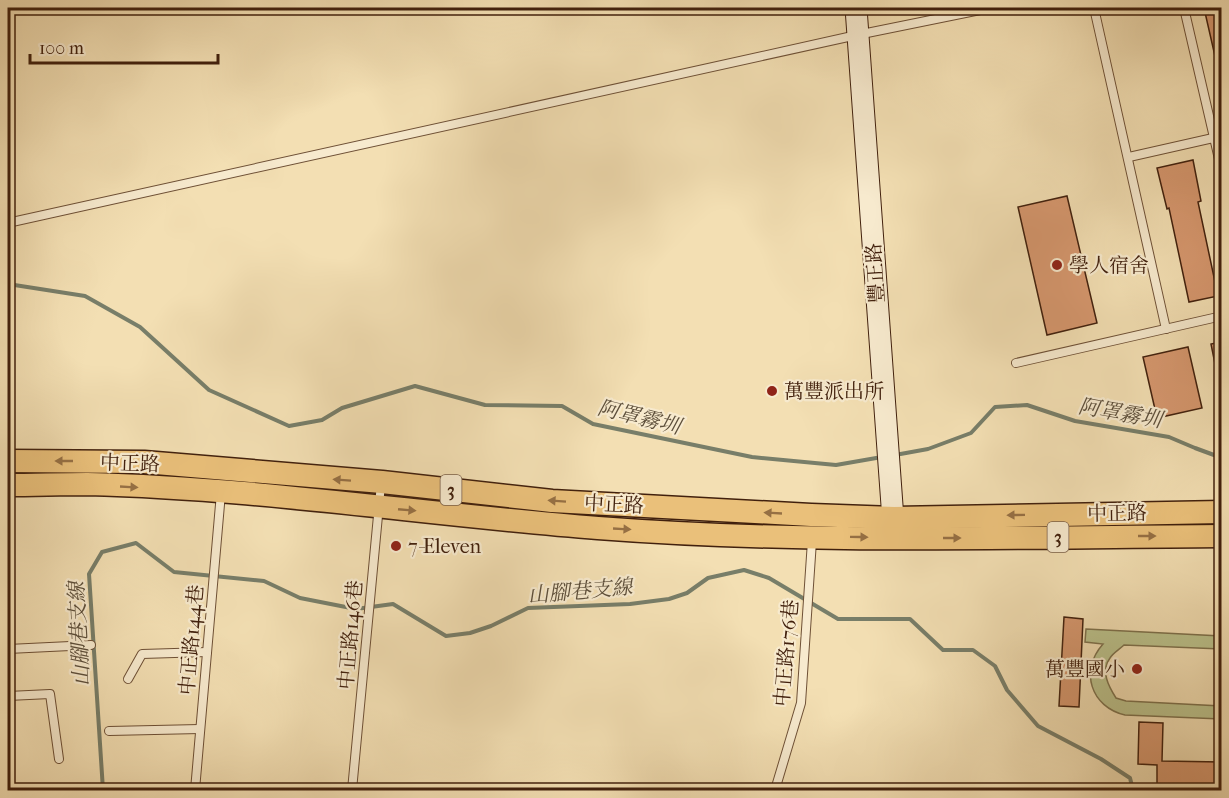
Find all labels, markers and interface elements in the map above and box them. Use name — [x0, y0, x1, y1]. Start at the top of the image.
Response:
scale bar — [30, 27, 218, 65]
text: 100 m — [39, 38, 84, 59]
street label: 豐正路 — [862, 242, 889, 304]
place label: 學人宿舍 — [1069, 254, 1149, 277]
marker: 學人宿舍 — [1050, 258, 1064, 272]
place label: 萬豐派出所 — [784, 380, 884, 403]
marker: 萬豐派出所 — [765, 384, 779, 398]
water label: 阿罩霧圳 — [1077, 394, 1166, 433]
water label: 阿罩霧圳 — [595, 395, 686, 440]
street label: 中正路 — [100, 451, 160, 476]
one-way arrow — [55, 457, 74, 466]
one-way arrow — [333, 475, 352, 485]
road number: 3 — [440, 475, 462, 505]
one-way arrow — [119, 482, 138, 491]
street label: 中正路 — [583, 491, 645, 518]
one-way arrow — [548, 496, 567, 506]
street label: 中正路 — [1087, 501, 1147, 526]
one-way arrow — [397, 505, 416, 515]
one-way arrow — [763, 509, 782, 518]
one-way arrow — [1007, 510, 1026, 520]
road number: 3 — [1048, 522, 1068, 552]
one-way arrow — [613, 525, 632, 534]
one-way arrow — [1138, 531, 1157, 541]
one-way arrow — [849, 533, 868, 542]
one-way arrow — [943, 533, 962, 543]
place label: 7-Eleven — [408, 535, 482, 558]
marker: 7-Eleven — [389, 539, 403, 553]
water label: 山腳巷支線 — [527, 574, 635, 608]
water label: 山腳巷支線 — [64, 579, 94, 687]
street label: 中正路146巷 — [334, 579, 367, 691]
street label: 中正路144巷 — [175, 584, 208, 696]
street label: 中正路176巷 — [770, 598, 803, 708]
place label: 萬豐國小 — [1045, 658, 1125, 681]
marker: 萬豐國小 — [1130, 662, 1144, 676]

